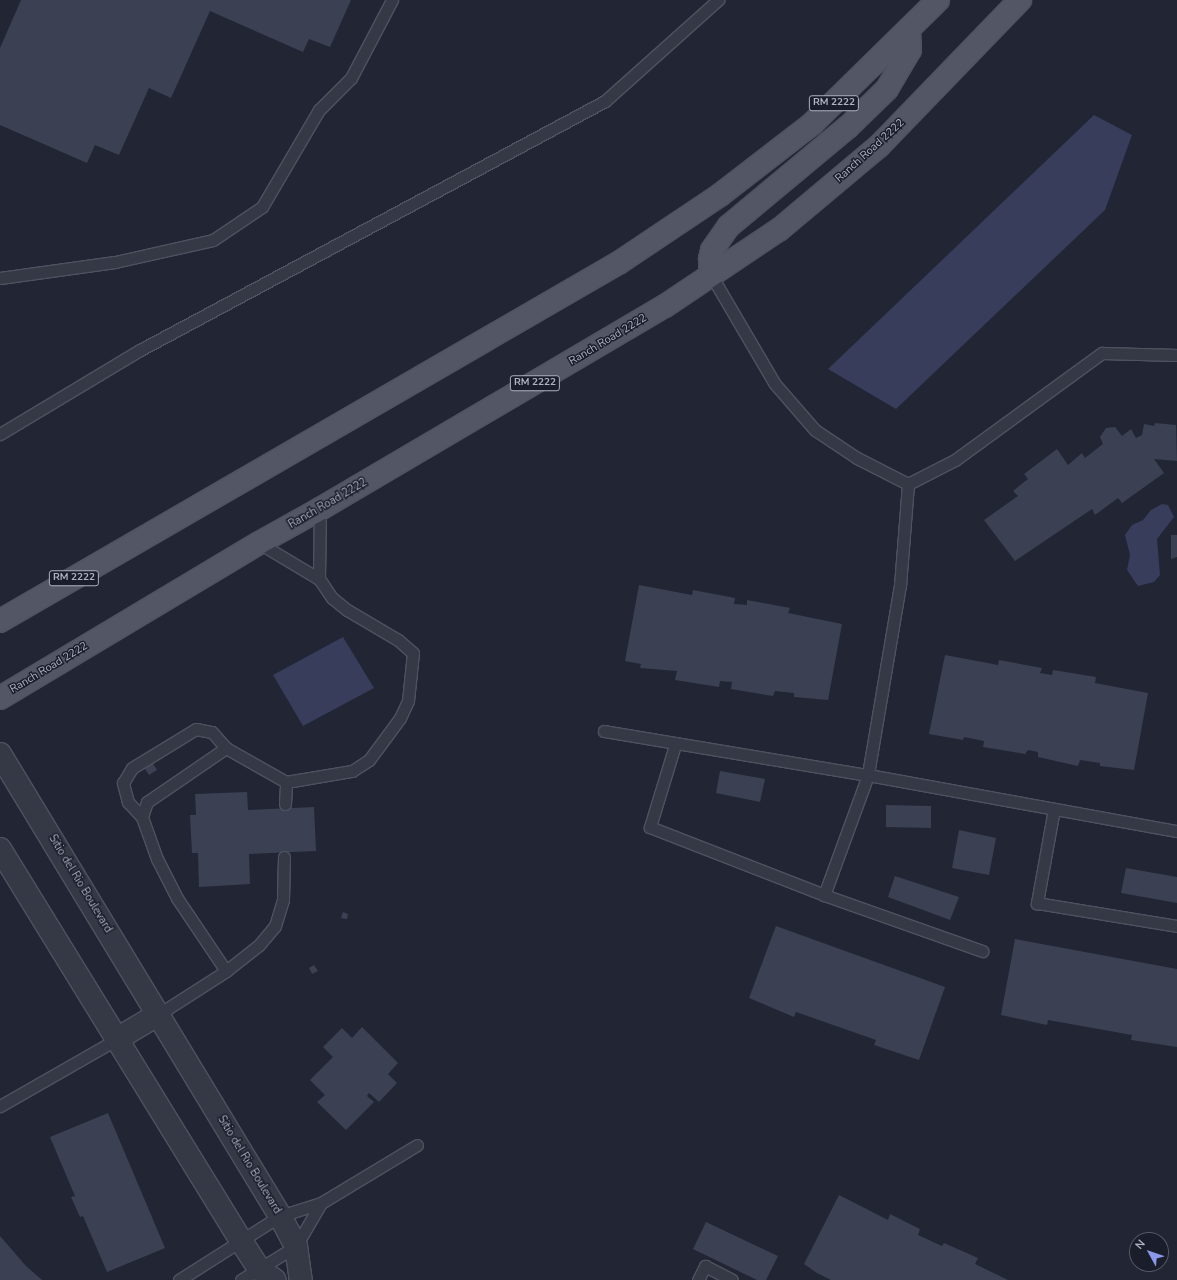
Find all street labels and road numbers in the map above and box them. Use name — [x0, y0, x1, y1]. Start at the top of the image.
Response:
road number: RM 2222 — [808, 95, 860, 111]
street label: Ranch Road 2222 — [833, 117, 907, 185]
street label: Ranch Road 2222 — [567, 312, 649, 368]
road number: RM 2222 — [509, 375, 561, 391]
street label: Ranch Road 2222 — [286, 476, 370, 532]
road number: RM 2222 — [48, 570, 100, 586]
street label: Ranch Road 2222 — [8, 640, 90, 696]
street label: Sitio del Rio Boulevard — [45, 832, 115, 936]
street label: Sitio del Rio Boulevard — [214, 1113, 284, 1217]

